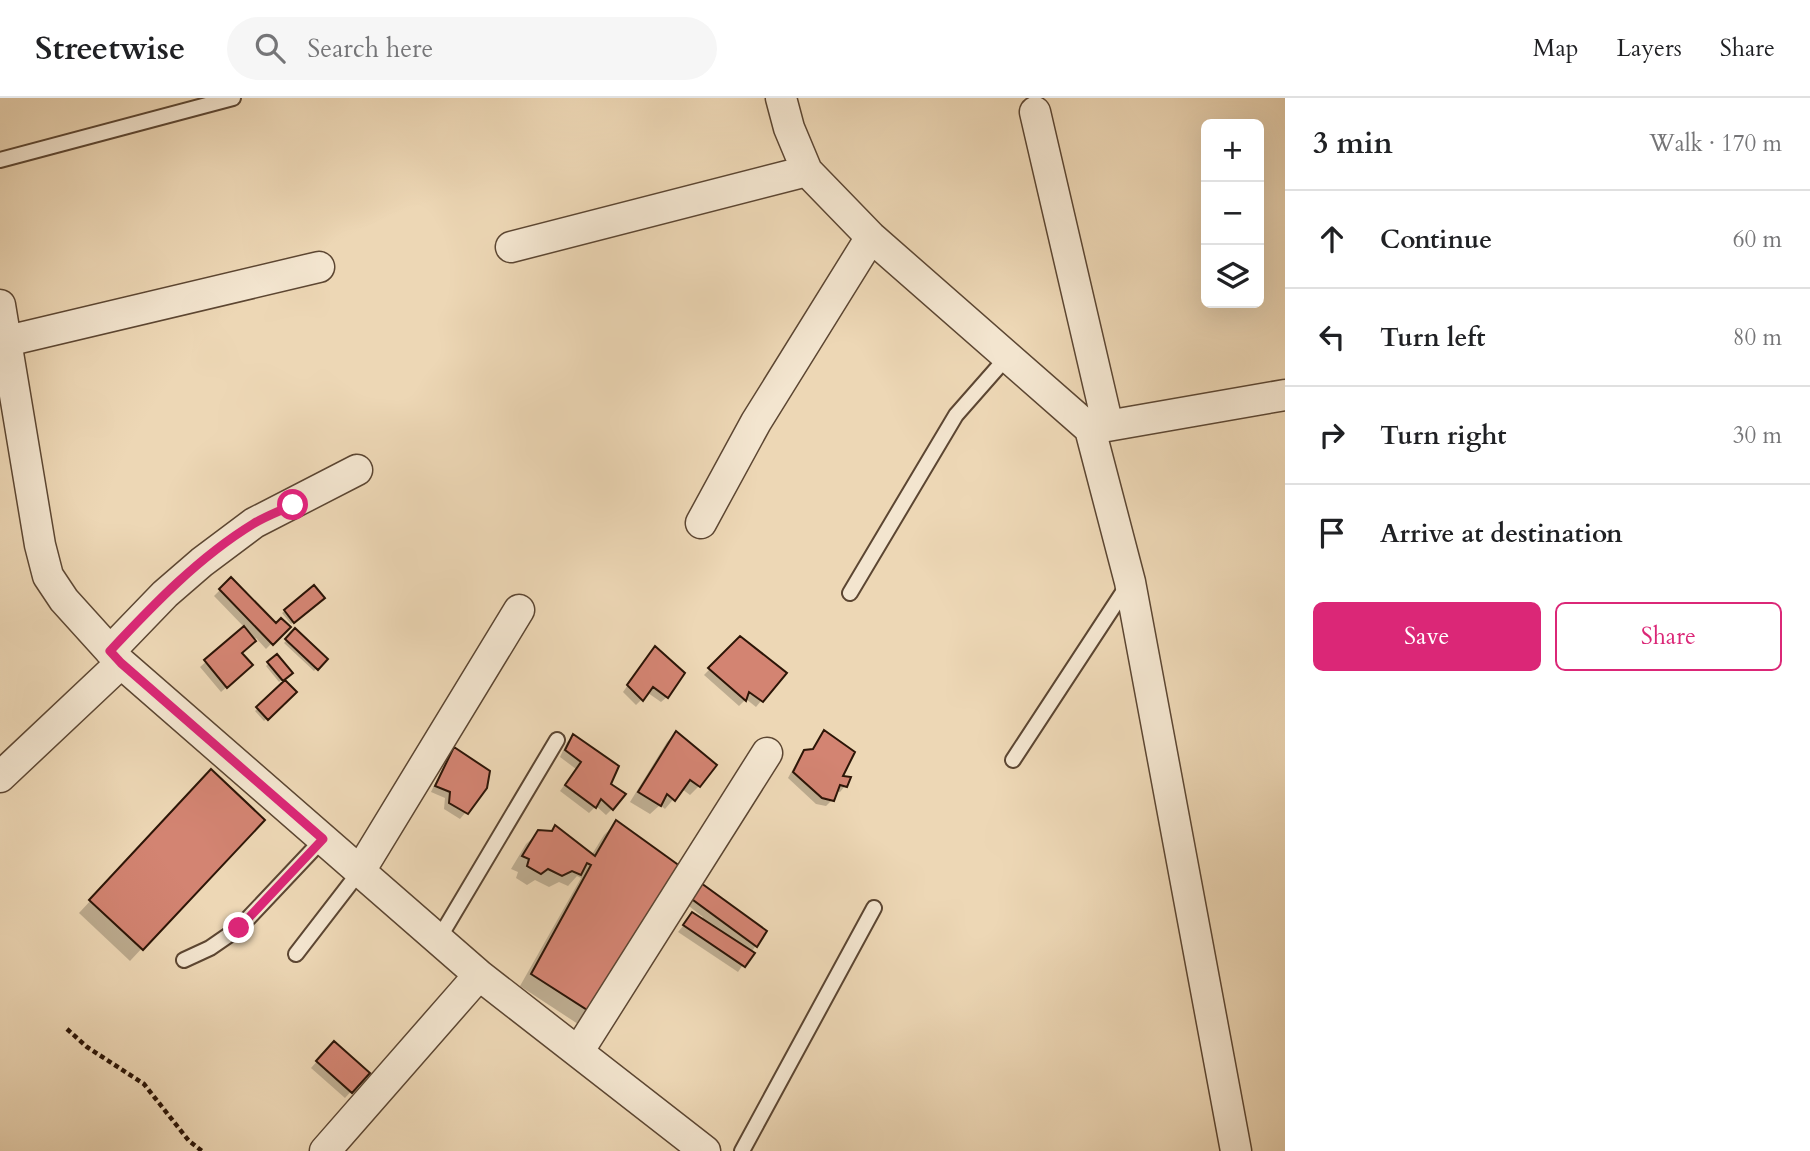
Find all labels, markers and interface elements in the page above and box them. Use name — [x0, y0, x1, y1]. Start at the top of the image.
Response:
search box — [227, 17, 717, 80]
text: Streetwise — [35, 26, 185, 71]
icon: search — [251, 29, 289, 67]
text: Search here — [307, 31, 433, 66]
text: Map — [1533, 32, 1579, 65]
text: Layers — [1617, 32, 1682, 65]
text: Share — [1720, 32, 1775, 65]
map controls — [1201, 119, 1264, 308]
button: + — [1201, 119, 1264, 182]
text: 3 min — [1313, 123, 1393, 164]
text: Walk · 170 m — [1649, 128, 1782, 159]
button: − — [1201, 182, 1264, 245]
icon: ahead — [1313, 220, 1351, 258]
text: Continue — [1380, 222, 1492, 257]
text: 60 m — [1733, 224, 1782, 255]
button: layers — [1201, 245, 1264, 308]
icon: left — [1313, 318, 1351, 356]
text: Turn left — [1380, 320, 1485, 355]
text: 80 m — [1733, 322, 1782, 353]
icon: right — [1313, 416, 1351, 454]
text: Turn right — [1380, 418, 1507, 453]
text: 30 m — [1733, 420, 1782, 451]
route start — [277, 489, 308, 520]
icon: arrive — [1313, 514, 1351, 552]
text: Arrive at destination — [1380, 516, 1623, 551]
button: Save — [1313, 602, 1541, 671]
button: Share — [1555, 602, 1782, 671]
route end — [223, 912, 254, 943]

